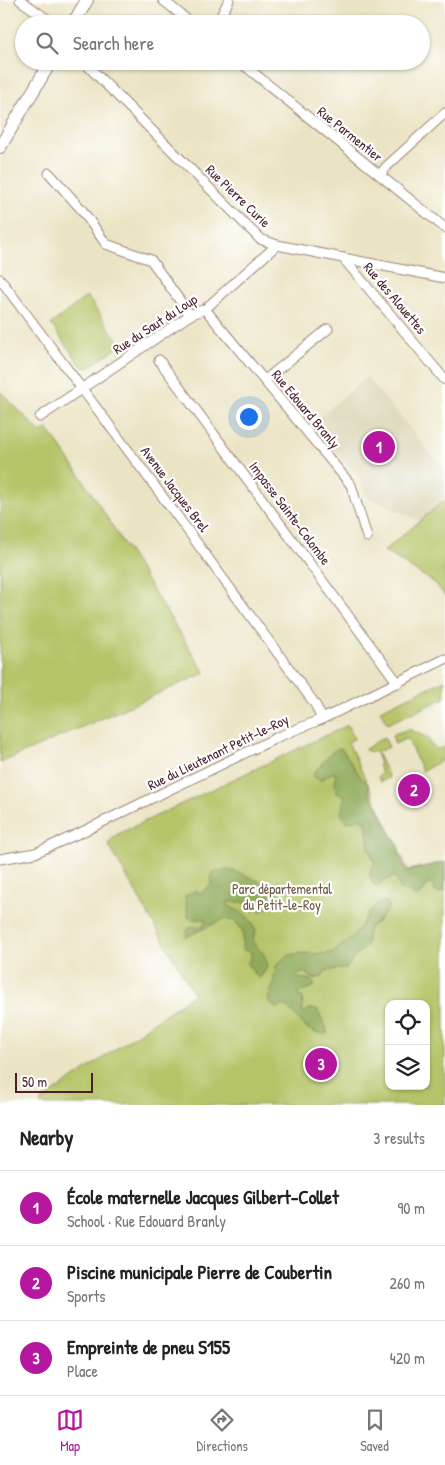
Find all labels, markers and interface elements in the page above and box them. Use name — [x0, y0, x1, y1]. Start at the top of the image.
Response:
search box — [15, 15, 430, 70]
icon: search — [33, 29, 61, 57]
text: Search here — [73, 30, 154, 56]
street label: Rue Parmentier — [314, 101, 387, 166]
street label: Rue Pierre Curie — [202, 160, 275, 232]
street label: Rue des Alouettes — [360, 258, 431, 338]
street label: Rue du Saut du Loup — [109, 289, 201, 359]
street label: Rue Edouard Branly — [267, 365, 345, 453]
your location — [236, 404, 262, 430]
pin: 1 — [363, 428, 395, 466]
street label: Avenue Jacques Brel — [136, 442, 214, 536]
street label: Impasse Sainte-Colombe — [244, 457, 336, 569]
street label: Rue du Lieutenant Petit-le-Roy — [144, 709, 292, 795]
pin: 2 — [398, 771, 430, 809]
park label: Parc départemental du Petit-le-Roy — [232, 879, 332, 915]
map controls — [385, 1000, 430, 1090]
button: locate — [385, 1000, 430, 1045]
pin: 3 — [305, 1045, 337, 1083]
button: layers — [385, 1045, 430, 1090]
scale bar — [15, 1070, 92, 1093]
text: 50 m — [22, 1072, 47, 1091]
text: Nearby — [20, 1123, 73, 1152]
text: 3 results — [373, 1127, 425, 1149]
text: École maternelle Jacques Gilbert-Collet — [67, 1184, 339, 1210]
text: 1 — [33, 1197, 39, 1219]
text: 90 m — [397, 1197, 425, 1219]
text: School · Rue Edouard Branly — [67, 1210, 226, 1232]
text: Piscine municipale Pierre de Coubertin — [67, 1259, 332, 1285]
text: 2 — [32, 1272, 40, 1294]
text: 260 m — [389, 1272, 425, 1294]
text: Sports — [67, 1285, 105, 1307]
text: Empreinte de pneu S155 — [67, 1334, 230, 1360]
text: 3 — [32, 1347, 40, 1369]
text: 420 m — [390, 1347, 425, 1369]
text: Place — [67, 1360, 98, 1382]
tab: Map — [56, 1406, 84, 1455]
tab: Directions — [196, 1406, 248, 1455]
tab: Saved — [360, 1406, 389, 1455]

